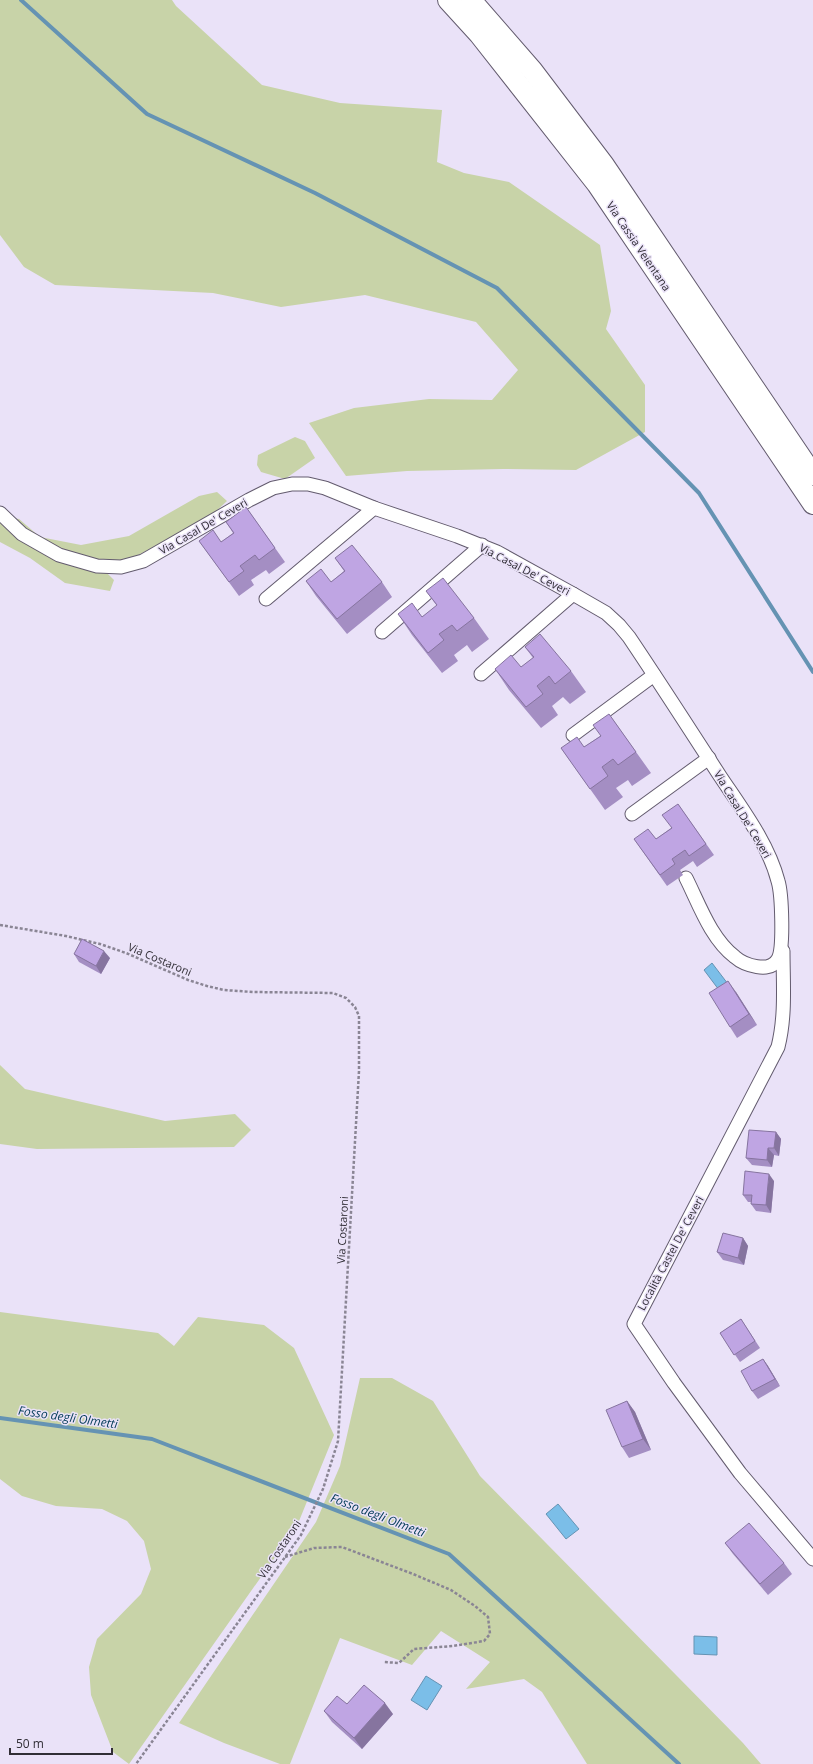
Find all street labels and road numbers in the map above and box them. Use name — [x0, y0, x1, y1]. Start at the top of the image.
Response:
street label: Via Cassia Veientana — [603, 198, 675, 294]
street label: Via Casal De' Ceveri — [156, 495, 250, 557]
street label: Via Casal De' Ceveri — [477, 540, 573, 598]
street label: Via Casal De' Ceveri — [711, 767, 775, 861]
street label: Via Costaroni — [126, 939, 194, 979]
street label: Località Castel De' Ceveri — [633, 1193, 707, 1313]
street label: Via Costaroni — [333, 1196, 351, 1264]
street label: Via Costaroni — [254, 1517, 304, 1581]

